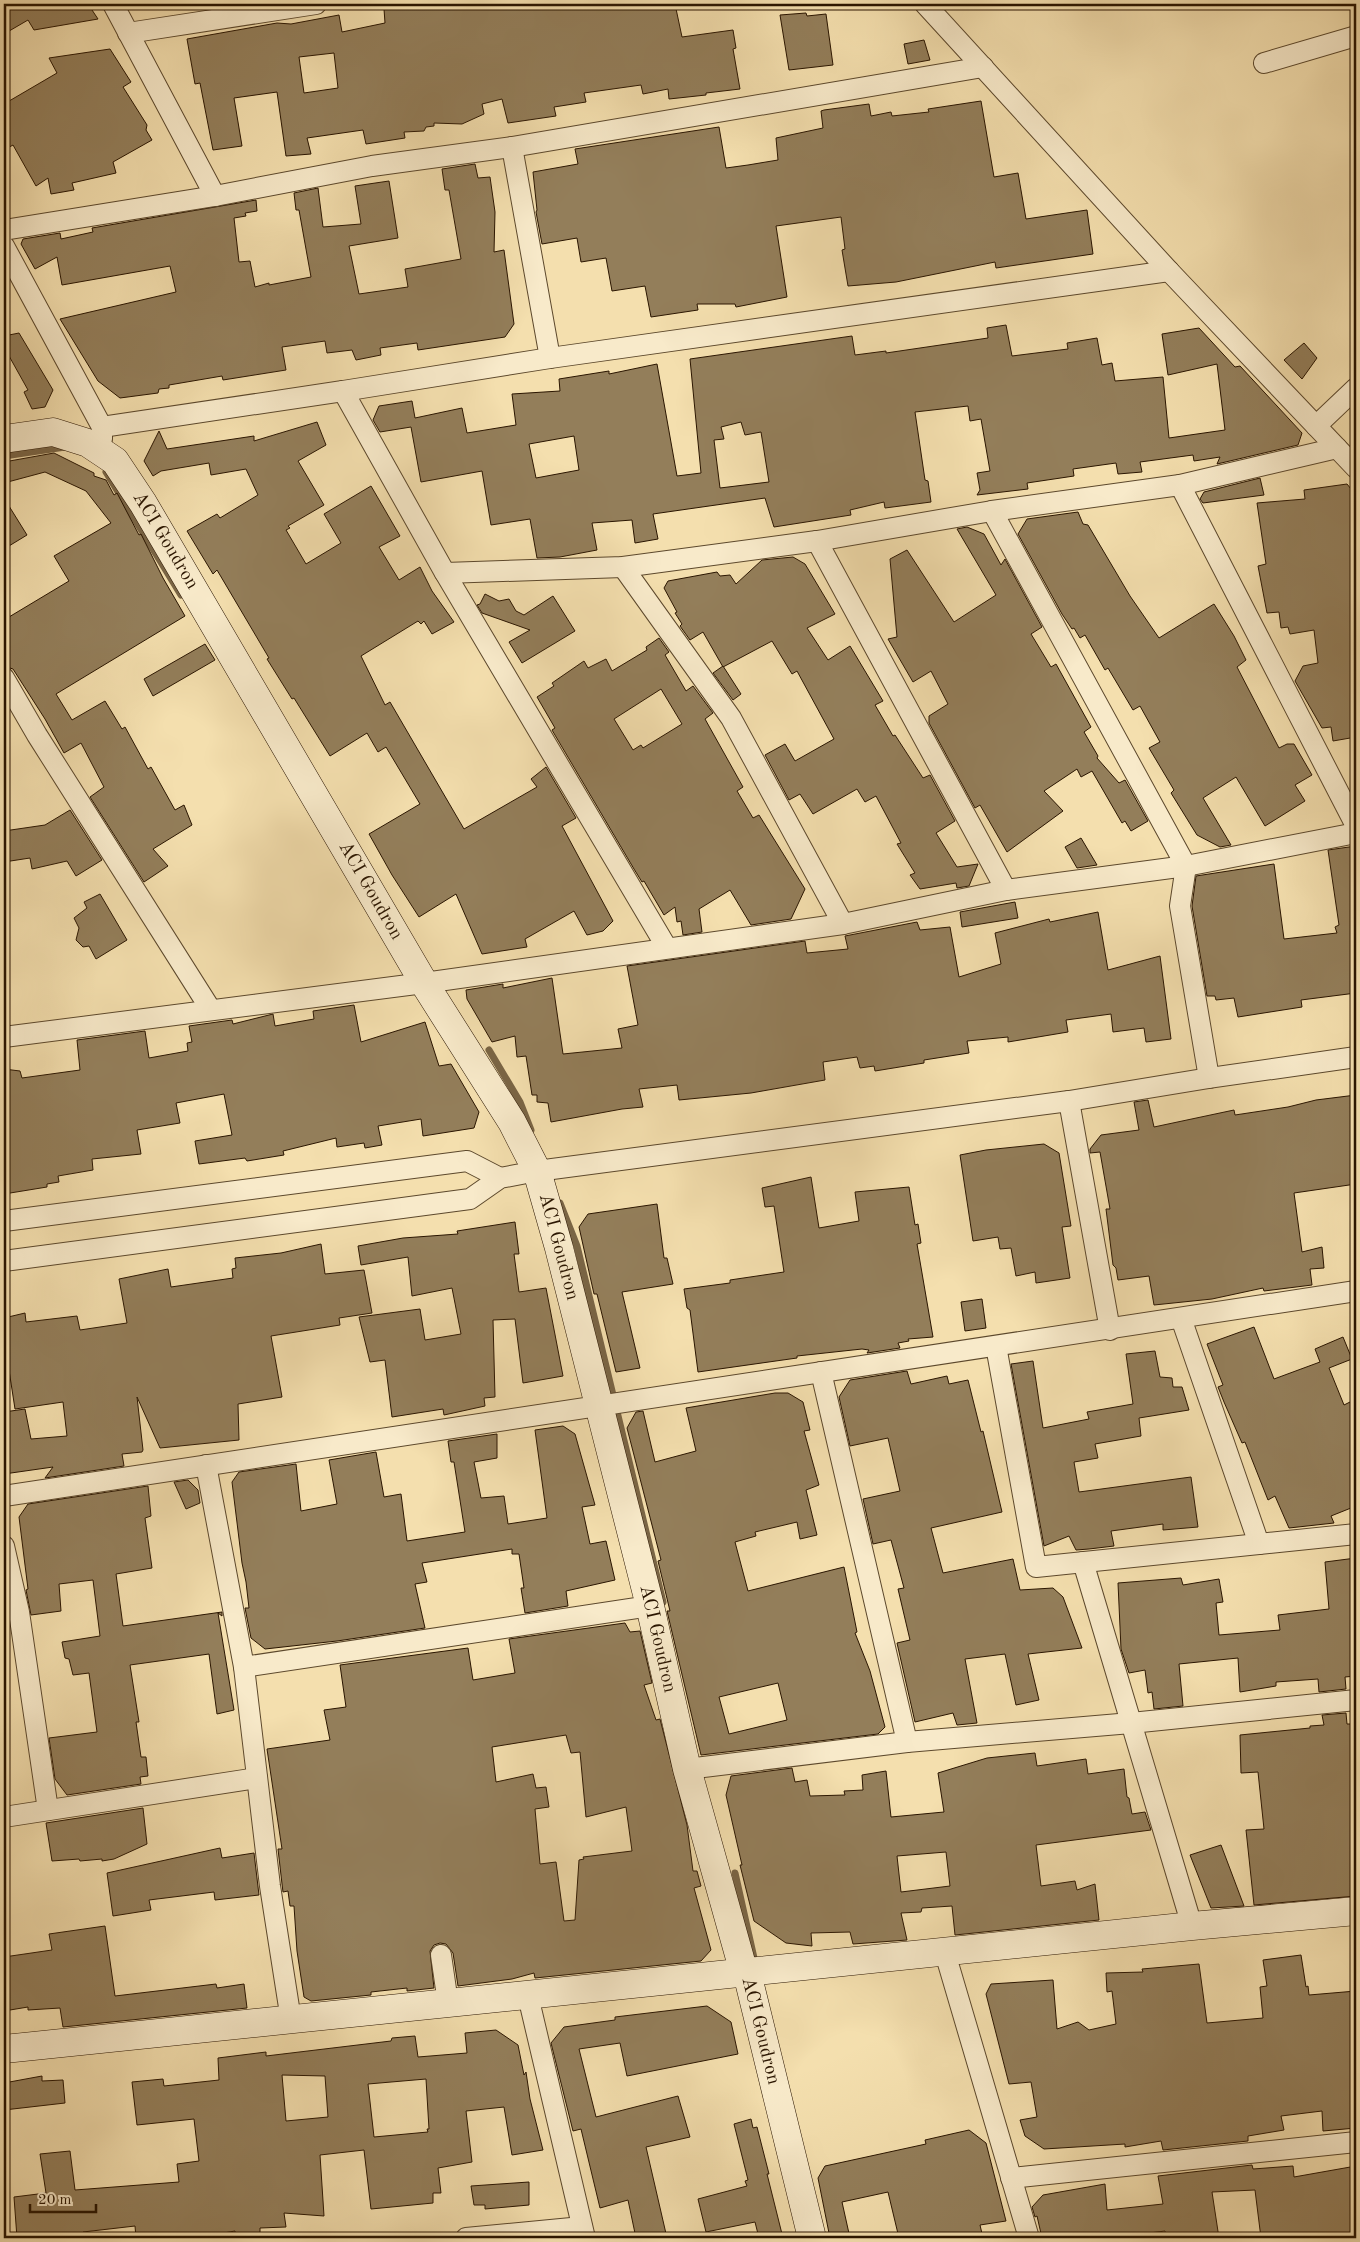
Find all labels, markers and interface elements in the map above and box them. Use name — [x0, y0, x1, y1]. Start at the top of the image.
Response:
street label: ACI Goudron — [129, 489, 201, 593]
street label: ACI Goudron — [334, 839, 406, 943]
street label: ACI Goudron — [535, 1192, 581, 1302]
street label: ACI Goudron — [635, 1583, 679, 1695]
street label: ACI Goudron — [738, 1975, 782, 2087]
scale bar — [30, 2182, 96, 2214]
text: 20 m — [38, 2193, 72, 2208]

